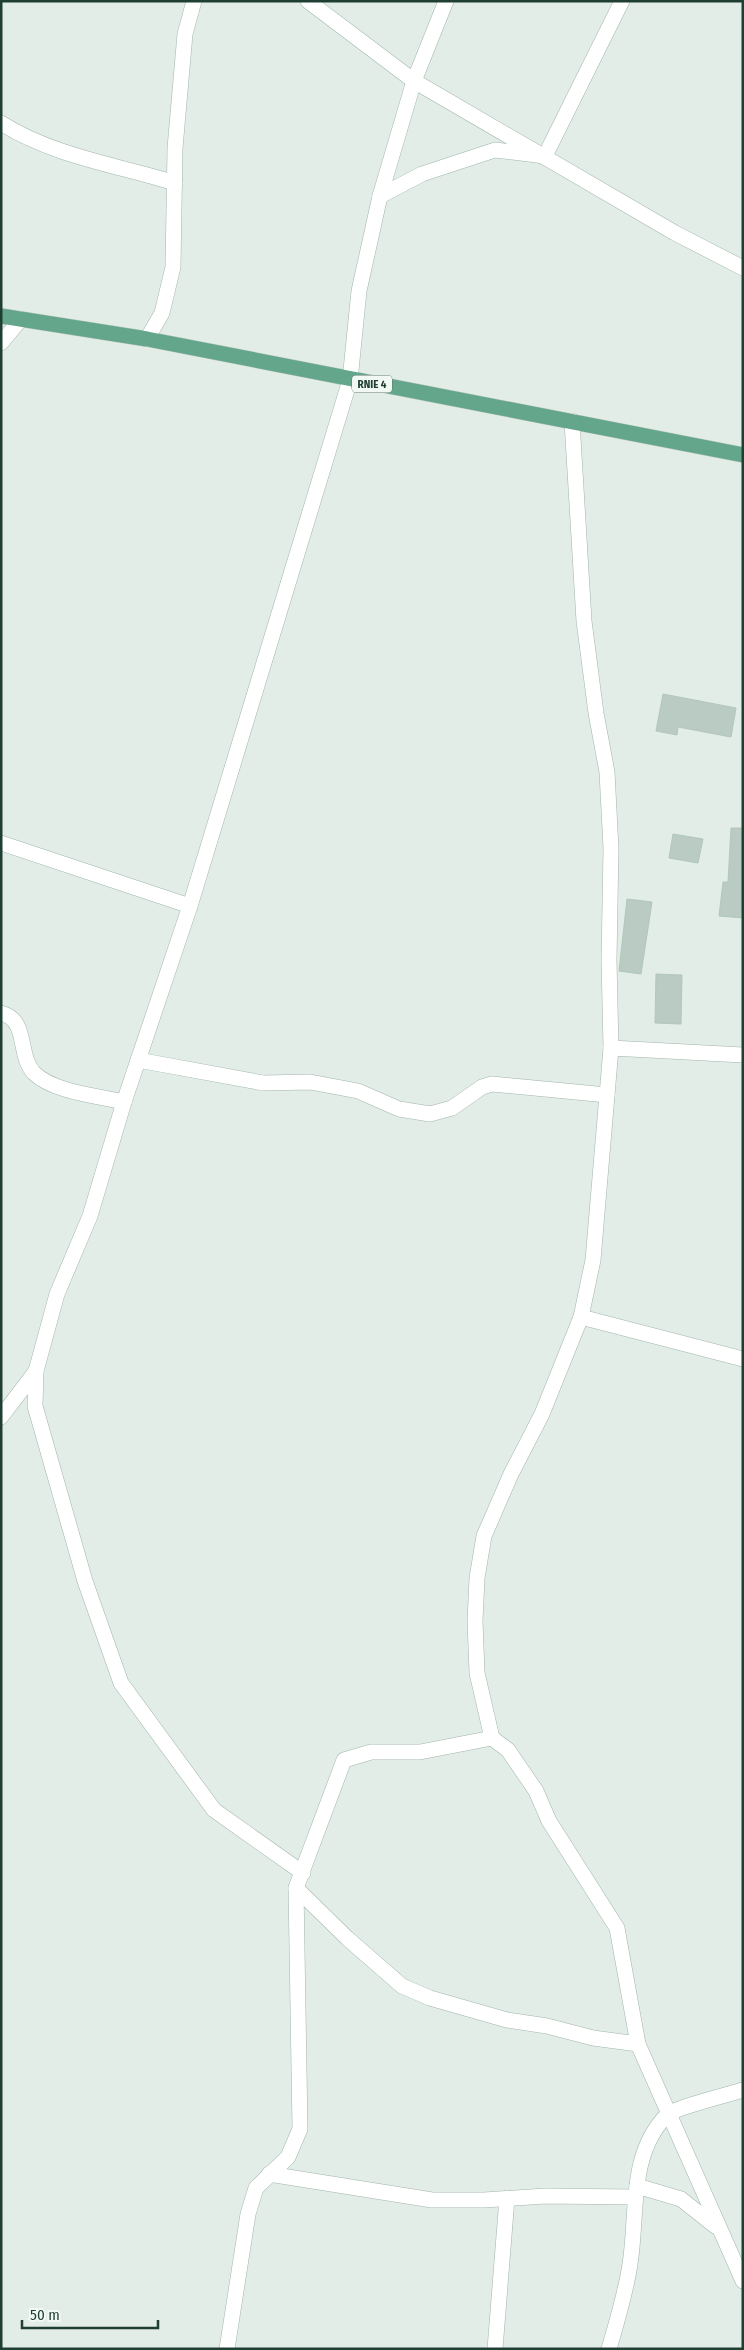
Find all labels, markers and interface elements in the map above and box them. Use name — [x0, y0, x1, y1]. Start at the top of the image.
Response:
road number: RNIE 4 — [352, 376, 392, 392]
scale bar — [22, 2298, 159, 2330]
text: 50 m — [30, 2306, 60, 2324]

